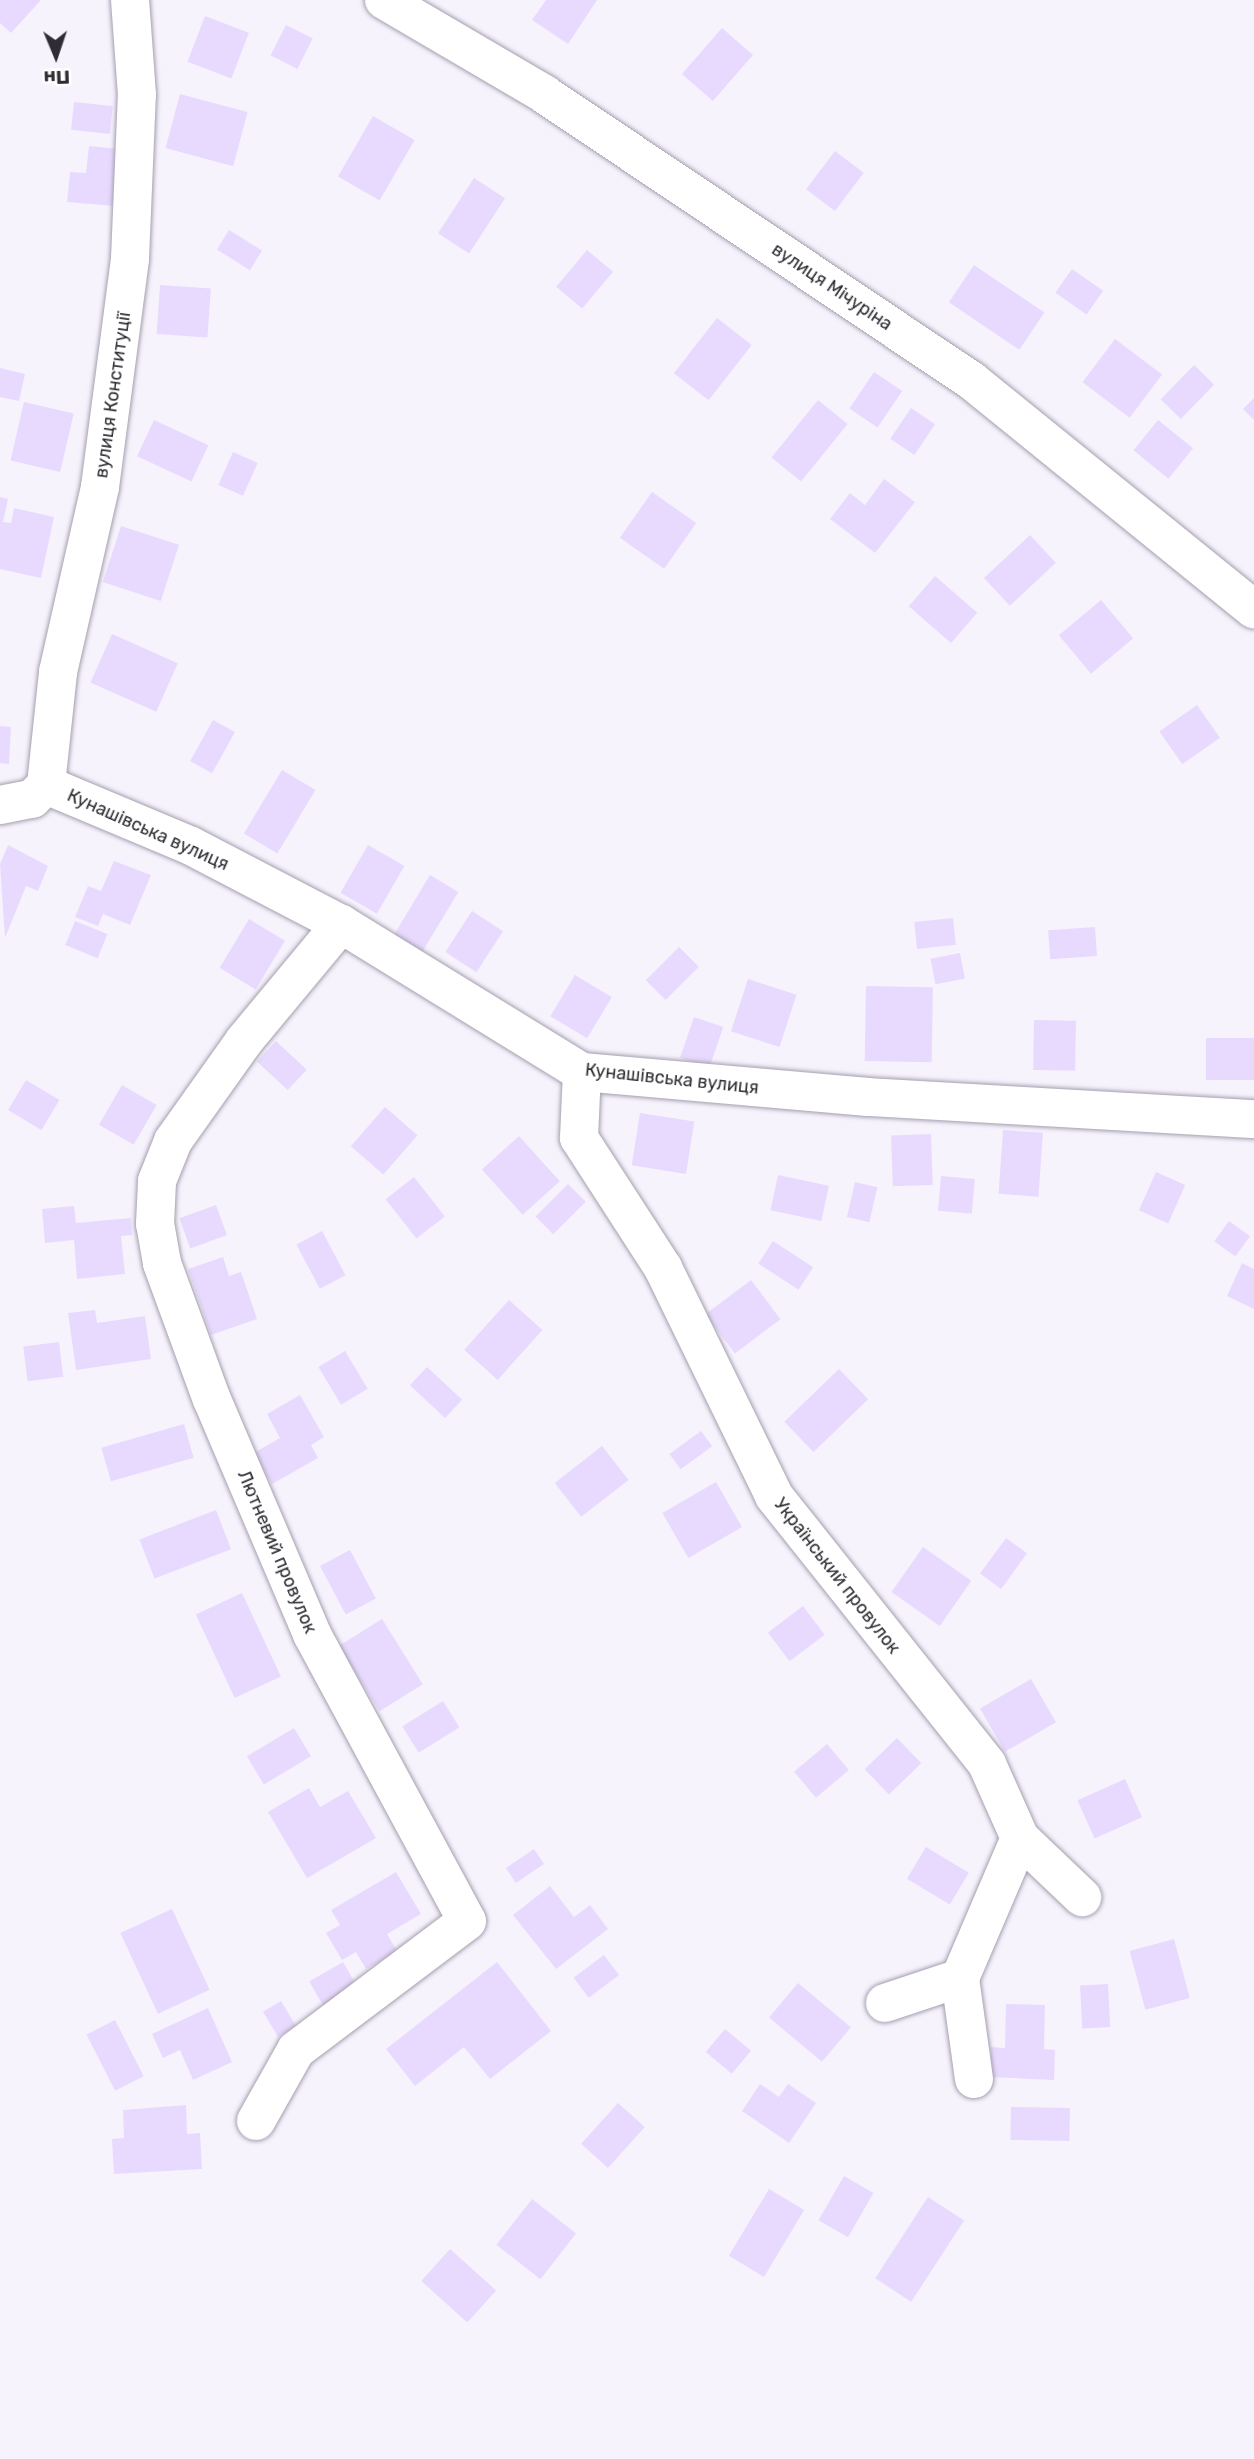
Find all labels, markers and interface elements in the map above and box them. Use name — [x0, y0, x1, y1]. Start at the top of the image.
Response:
north arrow — [21, 21, 91, 91]
text: Пн — [43, 66, 70, 89]
street label: вулиця Мічуріна — [768, 239, 896, 335]
street label: вулиця Конституції — [91, 311, 135, 479]
street label: Кунашівська вулиця — [64, 785, 232, 875]
street label: Кунашівська вулиця — [584, 1059, 760, 1099]
street label: Лютневий провулок — [233, 1467, 321, 1637]
street label: Український провулок — [769, 1494, 905, 1658]

